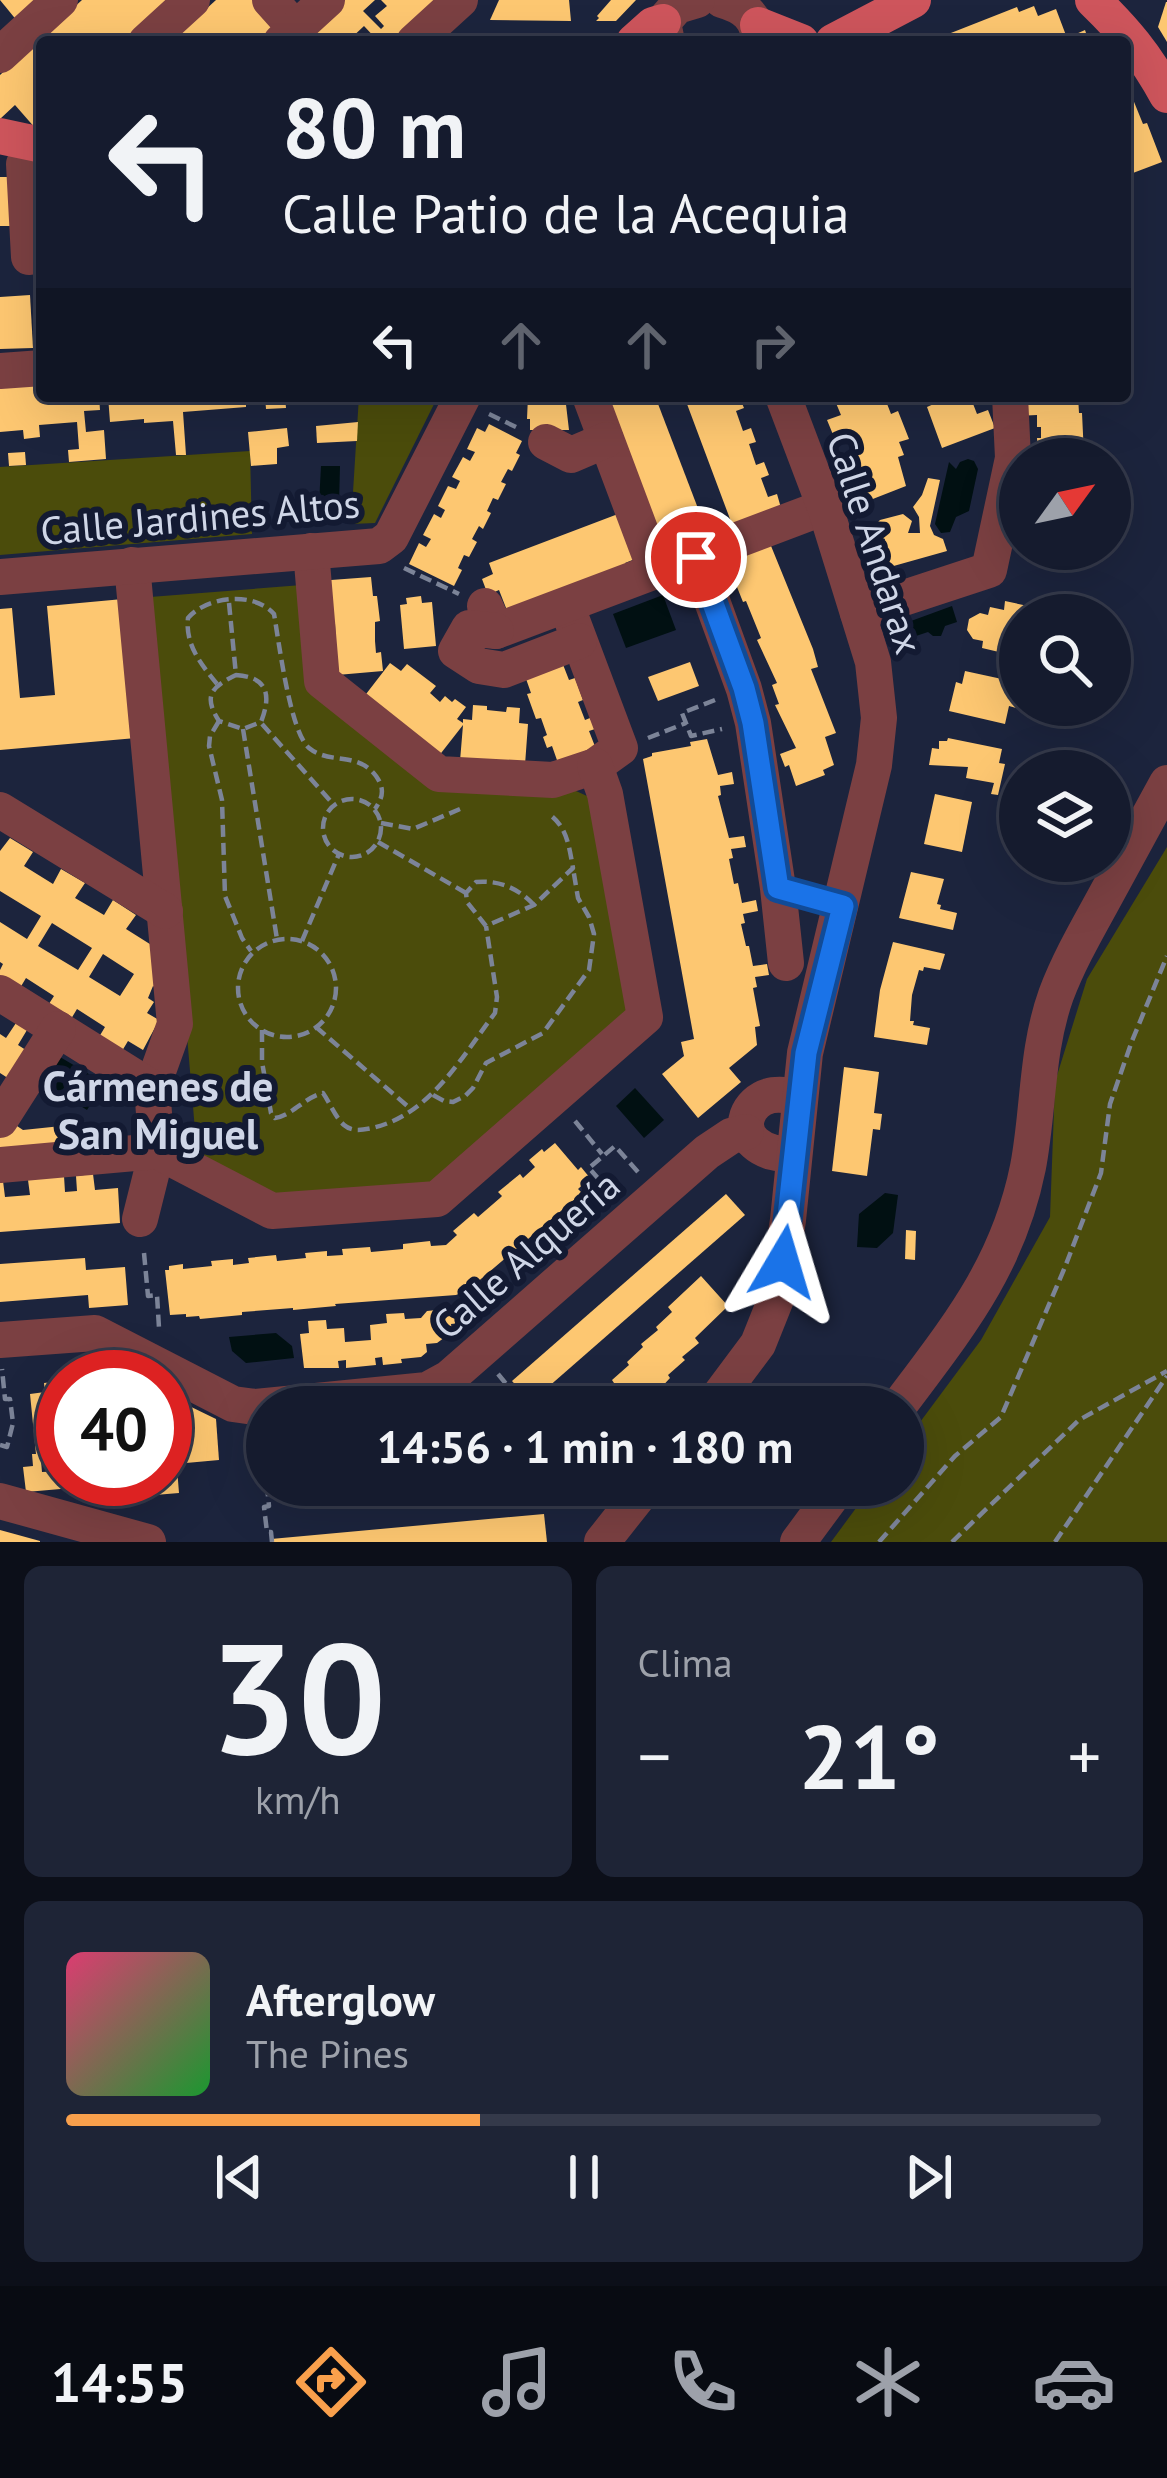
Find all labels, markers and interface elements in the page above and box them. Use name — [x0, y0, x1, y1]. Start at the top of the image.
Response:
text: 80 m — [282, 72, 466, 181]
icon: left — [84, 84, 240, 240]
text: Calle Patio de la Acequia — [282, 178, 850, 248]
icon: left — [362, 312, 428, 378]
icon: ahead — [488, 312, 554, 378]
icon: ahead — [614, 312, 680, 378]
icon: right — [740, 312, 806, 378]
street label: Calle Andarax — [816, 426, 935, 660]
north arrow — [999, 438, 1131, 570]
map controls — [999, 438, 1131, 882]
street label: Calle Jardines Altos — [38, 477, 362, 556]
pin — [645, 506, 747, 608]
icon: arrive — [663, 524, 729, 590]
button: search — [999, 594, 1131, 726]
button: layers — [999, 750, 1131, 882]
district label: Cármenes de San Miguel — [43, 1058, 273, 1161]
street label: Calle Alquería — [421, 1159, 630, 1350]
position arrow — [720, 1199, 846, 1325]
speed limit sign: 40 — [36, 1350, 192, 1506]
text: 14:56 · 1 min · 180 m — [377, 1417, 793, 1475]
text: 30 — [209, 1595, 386, 1797]
text: Clima — [638, 1637, 733, 1688]
text: 21° — [799, 1697, 940, 1814]
text: − — [638, 1713, 671, 1798]
text: + — [1068, 1713, 1101, 1798]
text: km/h — [255, 1774, 341, 1825]
text: Afterglow — [246, 1970, 435, 2028]
text: The Pines — [246, 2028, 409, 2079]
icon: previous — [206, 2144, 272, 2210]
icon: pause — [551, 2144, 617, 2210]
icon: next — [896, 2144, 962, 2210]
icon: directions — [289, 2340, 373, 2424]
icon: music — [475, 2340, 559, 2424]
icon: phone — [661, 2340, 745, 2424]
icon: climate — [846, 2340, 930, 2424]
icon: car — [1032, 2340, 1116, 2424]
text: 14:55 — [51, 2347, 188, 2417]

